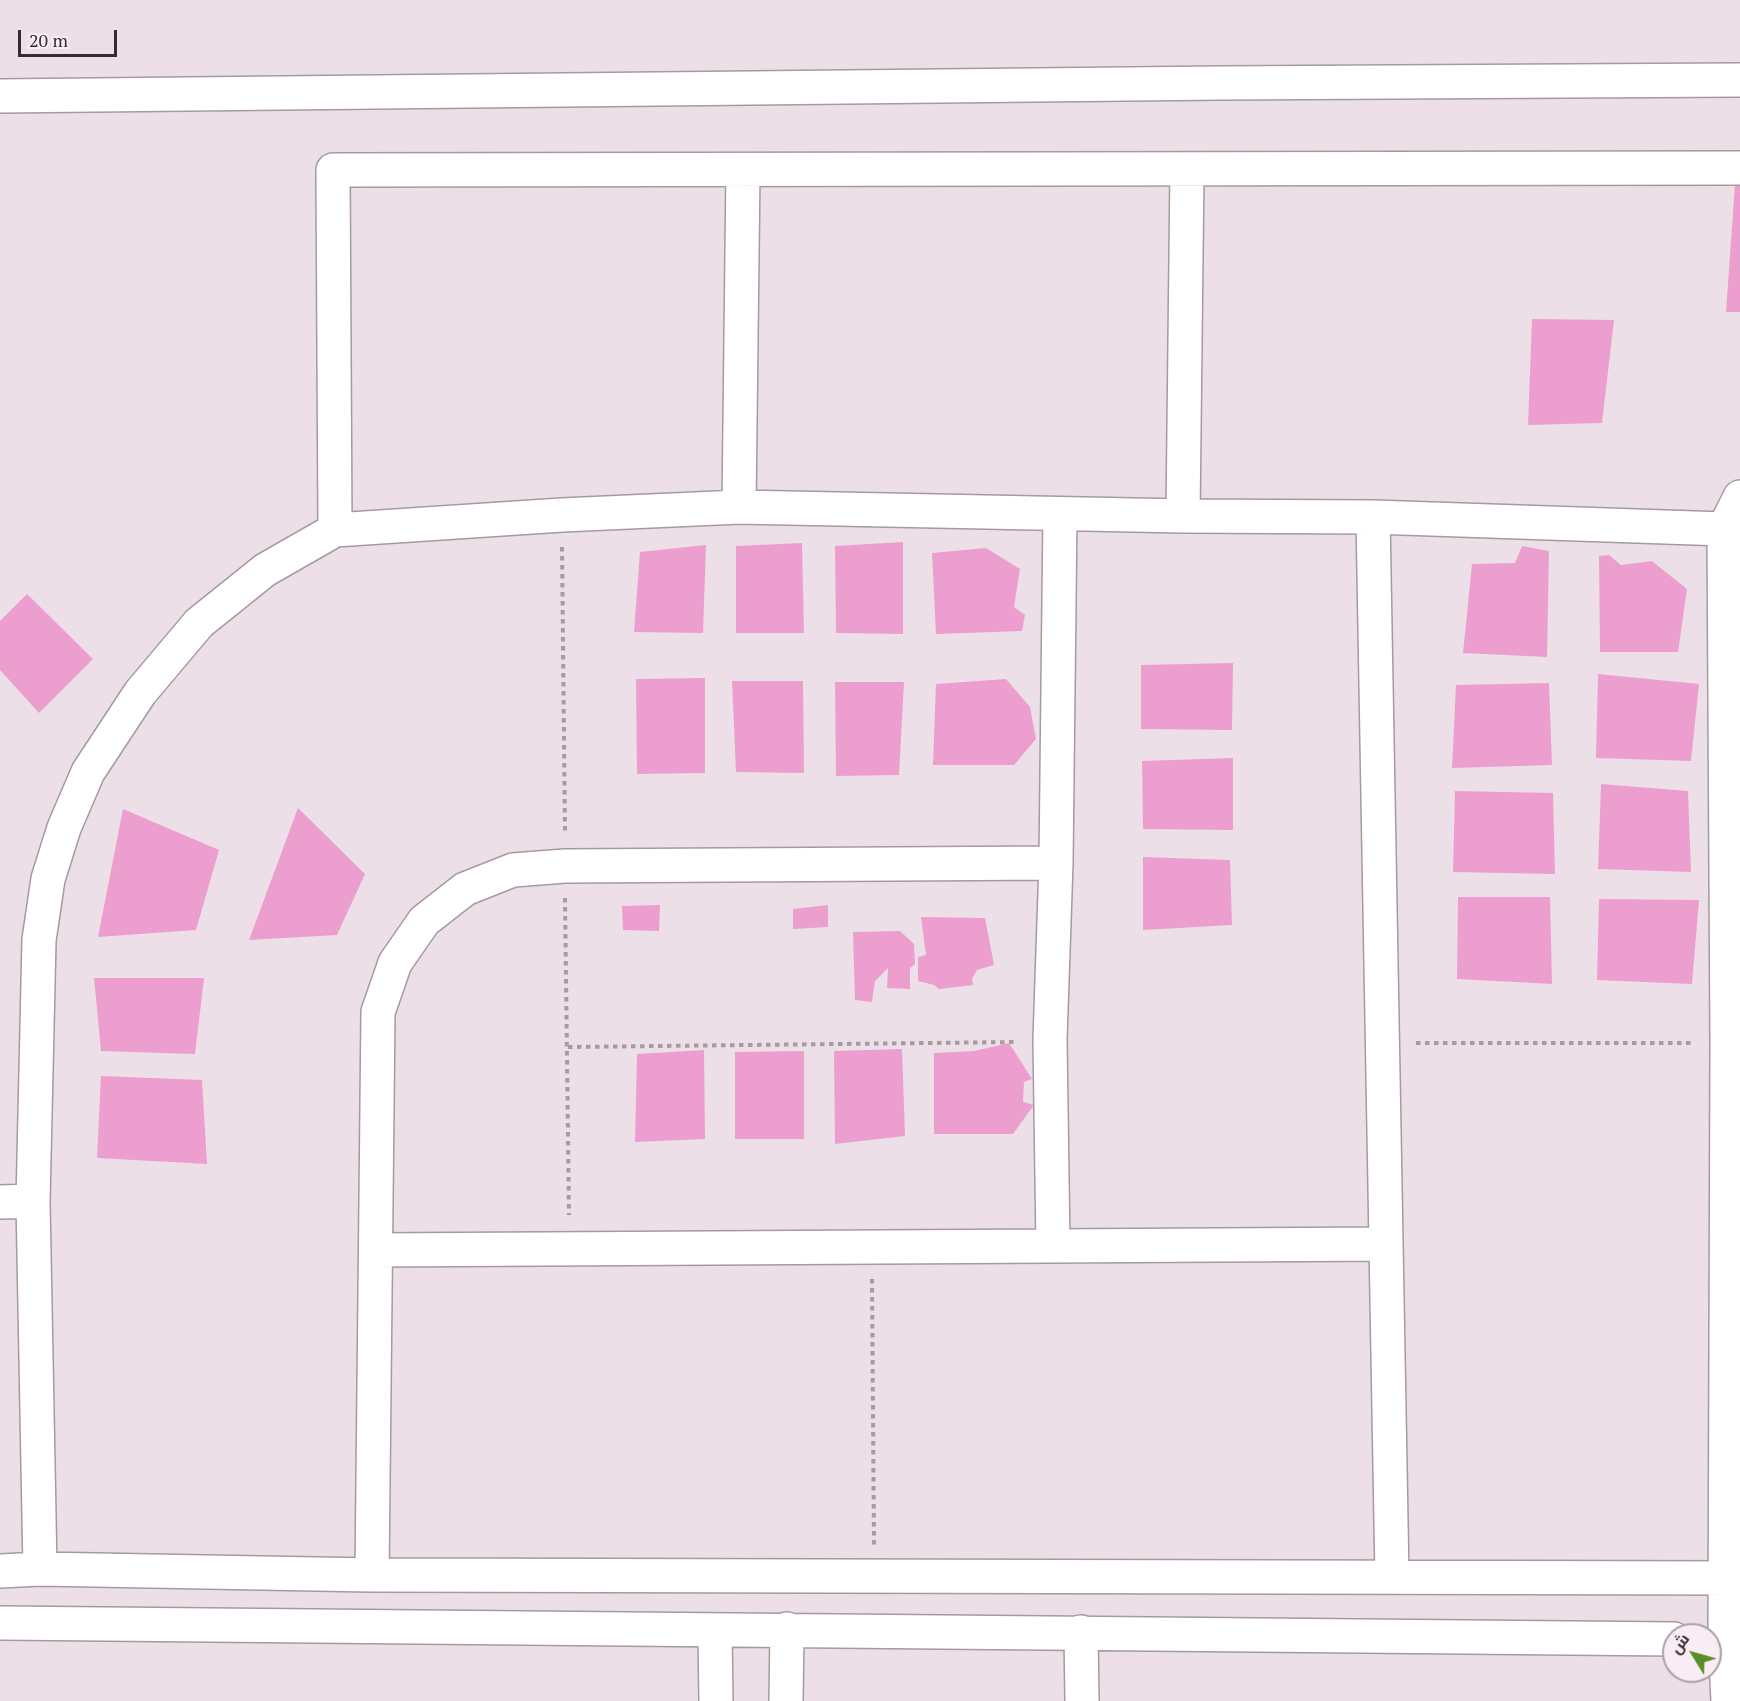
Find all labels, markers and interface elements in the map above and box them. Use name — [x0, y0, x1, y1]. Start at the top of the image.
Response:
scale bar — [21, 18, 120, 56]
text: 20 m — [29, 28, 68, 52]
north arrow — [1662, 1623, 1722, 1683]
text: ش — [1664, 1629, 1694, 1658]

